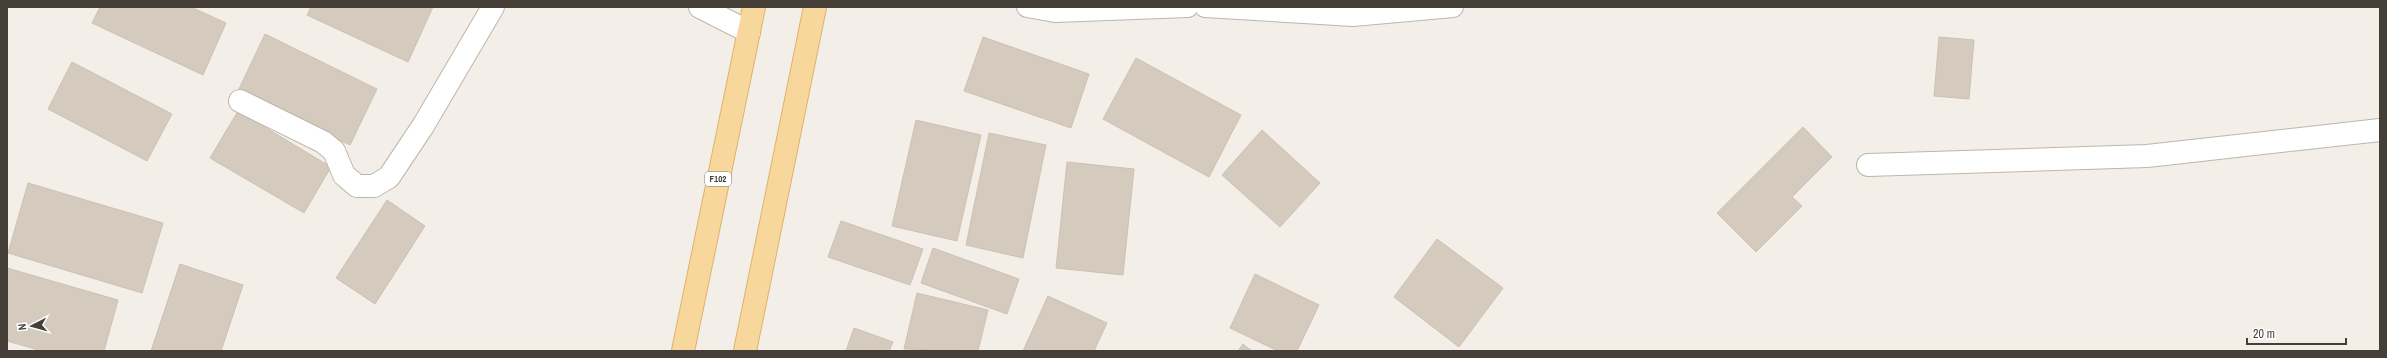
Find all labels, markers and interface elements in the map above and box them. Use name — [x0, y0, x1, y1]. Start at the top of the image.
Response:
road number: F102 — [705, 172, 731, 186]
north arrow — [12, 306, 52, 346]
scale bar — [2247, 320, 2346, 346]
text: N — [15, 323, 29, 331]
text: 20 m — [2253, 326, 2275, 342]

